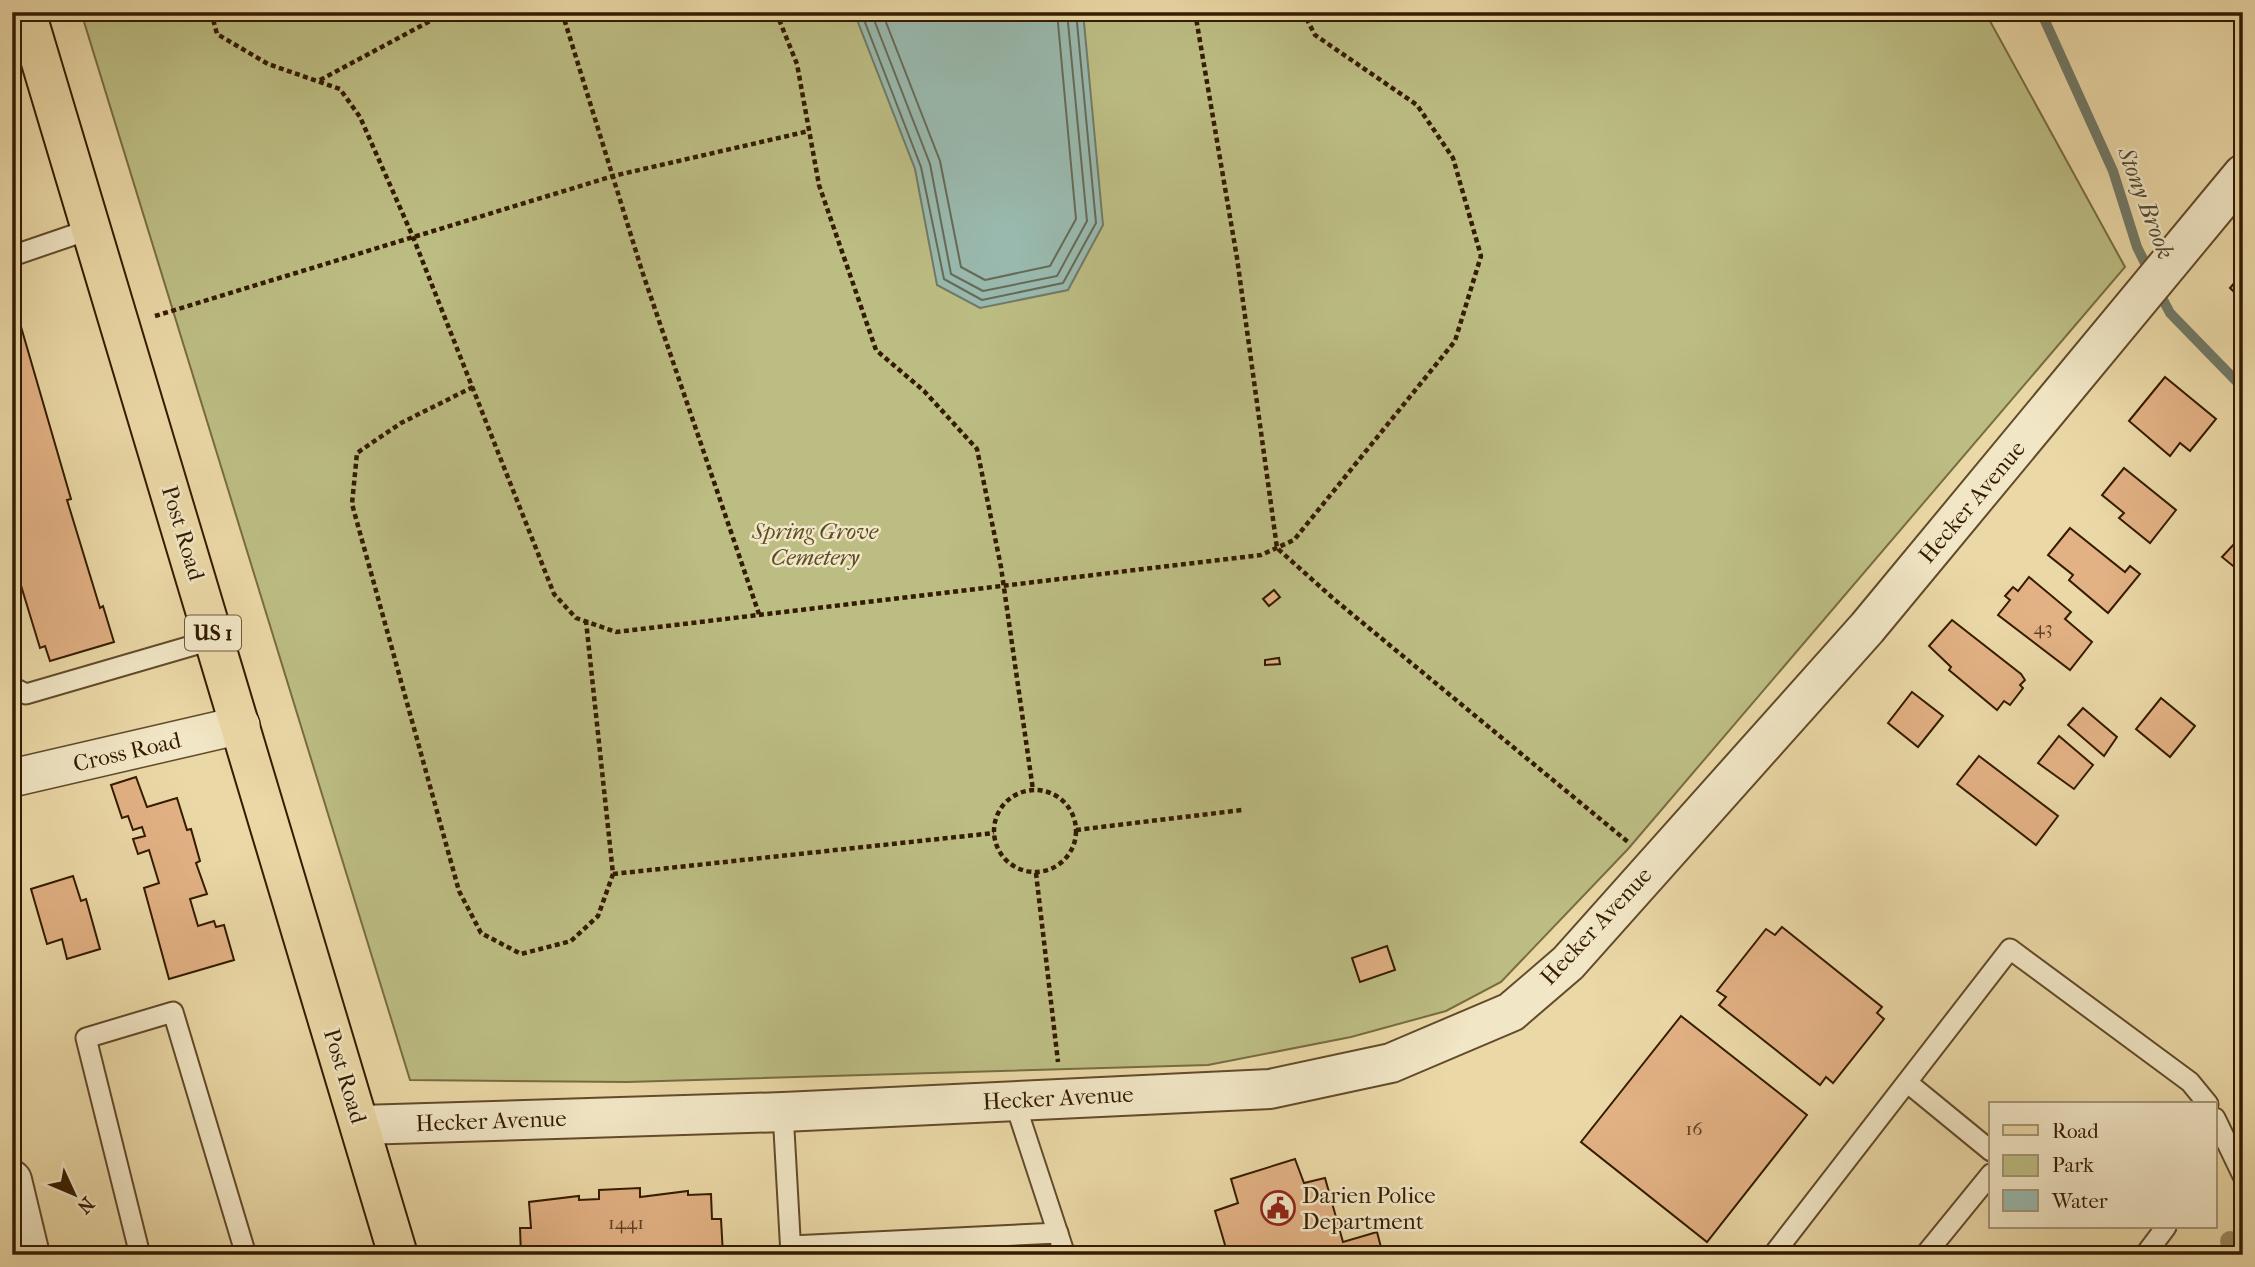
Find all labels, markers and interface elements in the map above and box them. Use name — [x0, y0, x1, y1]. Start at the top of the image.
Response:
water label: Stony Brook — [2112, 142, 2180, 263]
street label: Hecker Avenue — [1913, 435, 2031, 569]
street label: Post Road — [156, 482, 210, 584]
park label: Spring Grove Cemetery — [751, 518, 879, 571]
road number: US 1 — [185, 616, 241, 650]
house number: 43 — [2033, 617, 2053, 639]
street label: Cross Road — [70, 726, 184, 778]
street label: Hecker Avenue — [1535, 862, 1657, 990]
street label: Post Road — [318, 1025, 372, 1127]
street label: Hecker Avenue — [982, 1081, 1134, 1115]
legend — [1989, 1102, 2216, 1228]
street label: Hecker Avenue — [415, 1105, 567, 1137]
house number: 16 — [1686, 1118, 1703, 1140]
text: Road — [2052, 1119, 2099, 1143]
text: Park — [2052, 1153, 2094, 1177]
north arrow — [38, 1158, 108, 1228]
place label: Darien Police Department — [1302, 1182, 1436, 1235]
public building icon: Darien Police Department — [1259, 1189, 1297, 1227]
text: Water — [2051, 1189, 2108, 1213]
text: N — [72, 1192, 98, 1218]
house number: 1441 — [608, 1212, 644, 1234]

